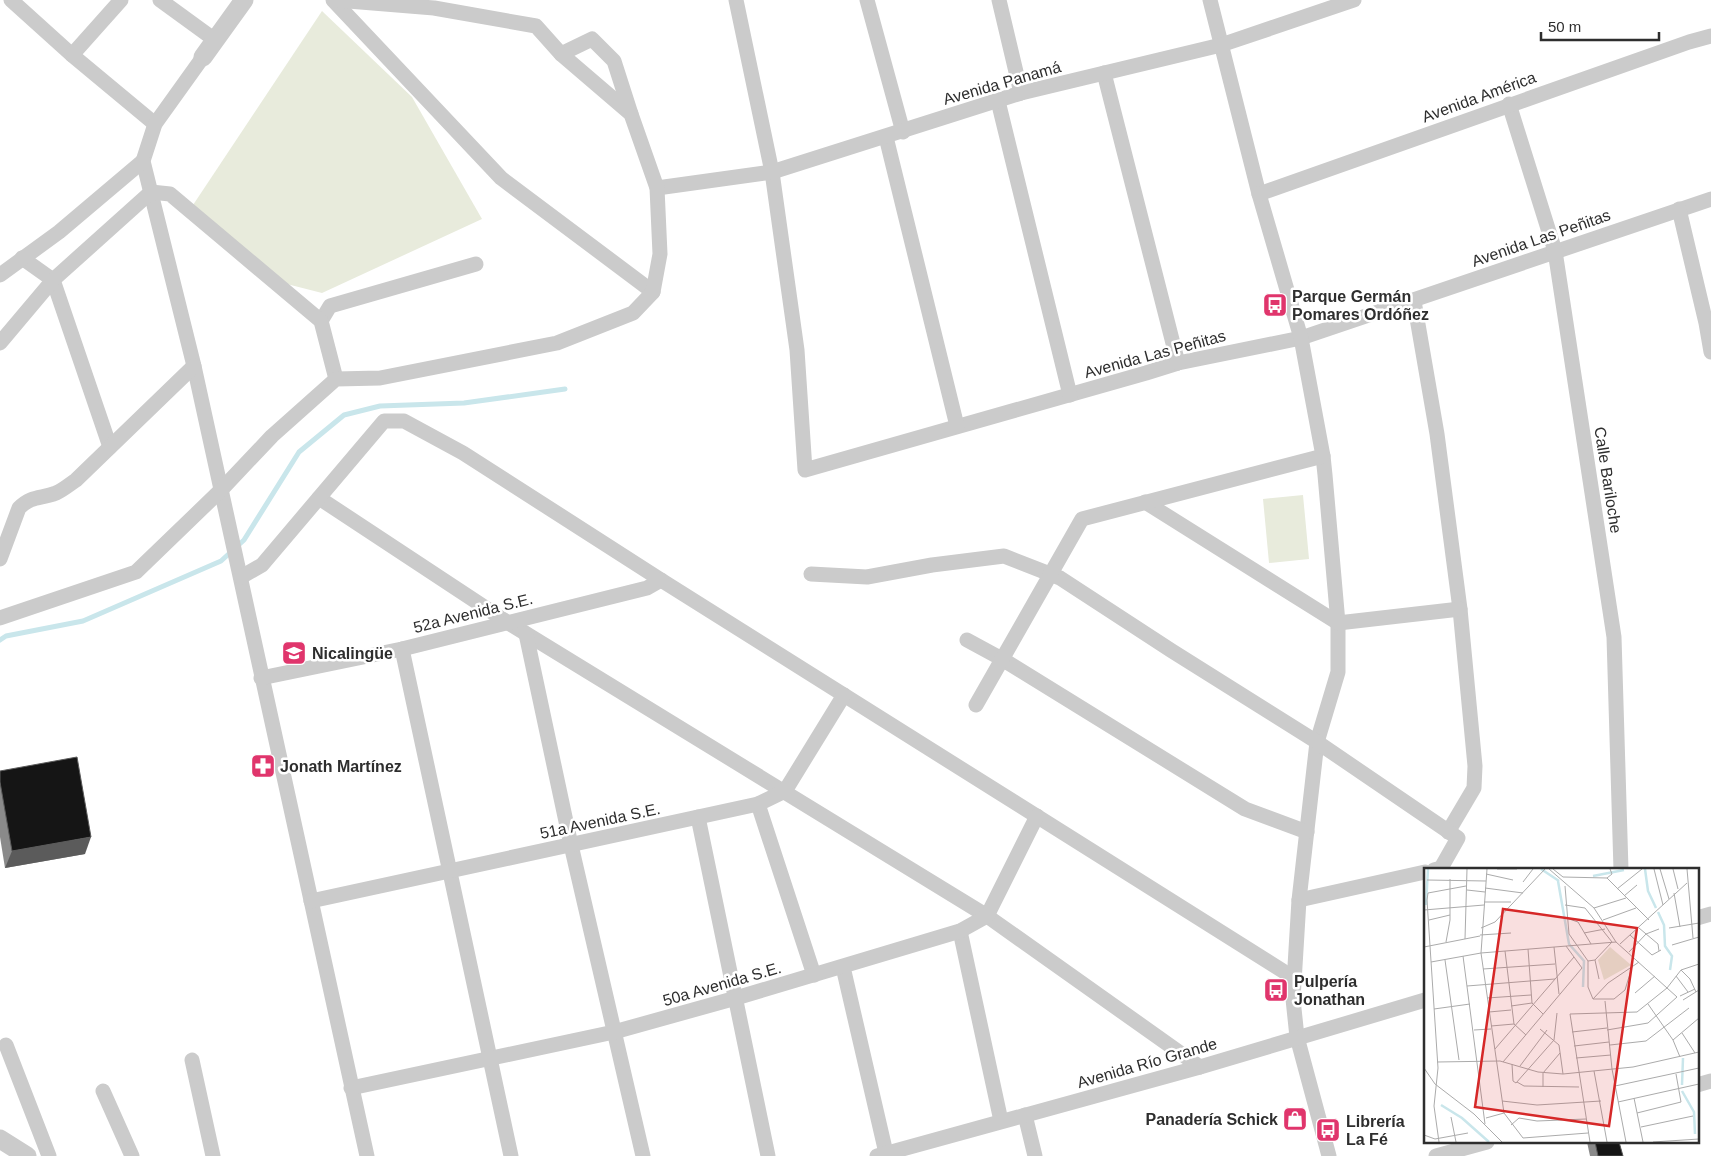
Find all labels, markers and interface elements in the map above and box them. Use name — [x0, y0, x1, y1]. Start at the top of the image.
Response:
scale bar — [1541, 10, 1658, 42]
text: 50 m — [1548, 18, 1581, 35]
street label: Avenida Panamá — [941, 58, 1063, 108]
street label: Avenida América — [1420, 68, 1538, 125]
street label: Avenida Las Peñitas — [1469, 206, 1613, 270]
place label: Parque Germán Pomares Ordóñez — [1292, 288, 1429, 323]
bus stop icon: Parque Germán Pomares Ordóñez — [1262, 292, 1288, 318]
street label: Avenida Las Peñitas — [1082, 327, 1228, 381]
street label: Calle Bariloche — [1591, 426, 1625, 535]
street label: 52a Avenida S.E. — [412, 590, 534, 636]
school or university icon: Nicalingüe — [281, 640, 307, 666]
place label: Nicalingüe — [312, 645, 393, 662]
pharmacy icon: Jonath Martínez — [250, 753, 276, 779]
place label: Jonath Martínez — [280, 758, 402, 775]
street label: 51a Avenida S.E. — [538, 800, 662, 842]
inset map — [1424, 868, 1698, 1144]
street label: 50a Avenida S.E. — [661, 959, 783, 1009]
place label: Pulpería Jonathan — [1294, 973, 1365, 1008]
bus stop icon: Pulpería Jonathan — [1263, 977, 1289, 1003]
street label: Avenida Río Grande — [1075, 1035, 1219, 1091]
shop icon: Panadería Schick — [1282, 1106, 1308, 1132]
place label: Panadería Schick — [1145, 1111, 1278, 1128]
place label: Librería La Fé — [1346, 1113, 1405, 1148]
bus stop icon: Librería La Fé — [1315, 1117, 1341, 1143]

